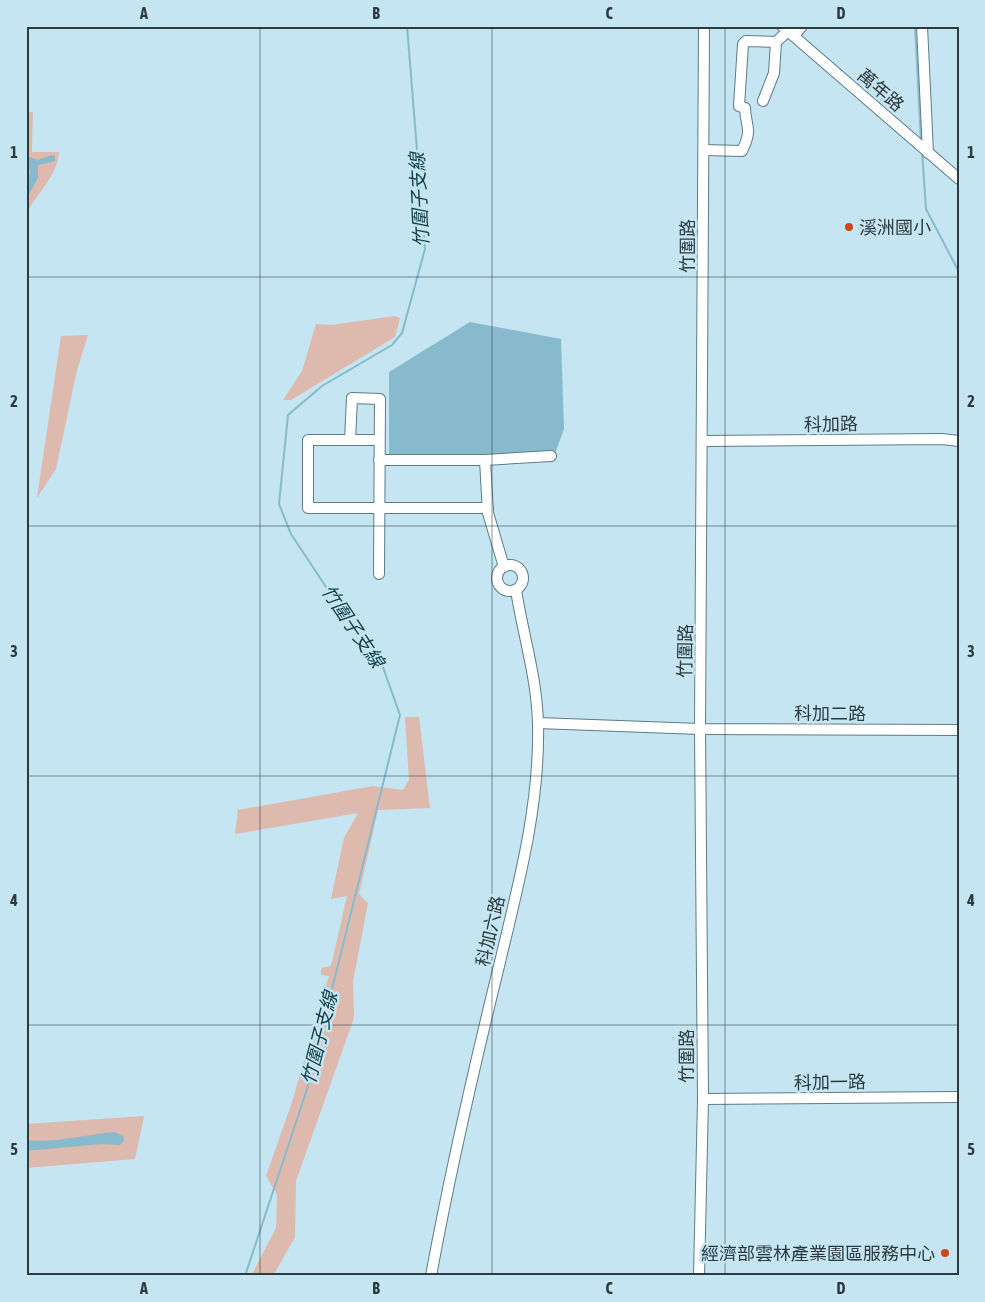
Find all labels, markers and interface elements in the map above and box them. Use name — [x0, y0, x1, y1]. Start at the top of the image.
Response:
text: A — [139, 4, 148, 22]
text: B — [372, 4, 380, 22]
text: C — [605, 4, 613, 22]
text: D — [837, 4, 846, 22]
street label: 萬年路 — [854, 64, 908, 116]
text: 1 — [10, 143, 18, 161]
text: 1 — [967, 143, 975, 161]
water label: 竹圍子支線 — [405, 150, 432, 248]
place label: 溪洲國小 — [859, 217, 931, 238]
street label: 竹圍路 — [677, 219, 698, 273]
marker: 溪洲國小 — [843, 221, 855, 233]
text: 2 — [10, 392, 18, 410]
text: 2 — [967, 392, 975, 410]
street label: 科加路 — [804, 413, 858, 435]
water label: 竹圍子支線 — [317, 580, 390, 673]
street label: 竹圍路 — [674, 624, 696, 678]
text: 3 — [10, 642, 18, 660]
text: 3 — [967, 642, 975, 660]
street label: 科加二路 — [794, 703, 866, 724]
text: 4 — [9, 891, 18, 909]
text: 4 — [966, 891, 975, 909]
street label: 科加六路 — [472, 894, 508, 968]
water label: 竹圍子支線 — [297, 987, 342, 1087]
street label: 竹圍路 — [676, 1029, 697, 1083]
street label: 科加一路 — [794, 1071, 866, 1093]
text: 5 — [10, 1140, 18, 1158]
text: 5 — [967, 1140, 975, 1158]
place label: 經濟部雲林產業園區服務中心 — [701, 1243, 935, 1264]
marker: 經濟部雲林產業園區服務中心 — [939, 1247, 951, 1259]
text: A — [139, 1279, 148, 1297]
text: B — [372, 1279, 380, 1297]
text: C — [605, 1279, 613, 1297]
text: D — [837, 1279, 846, 1297]

